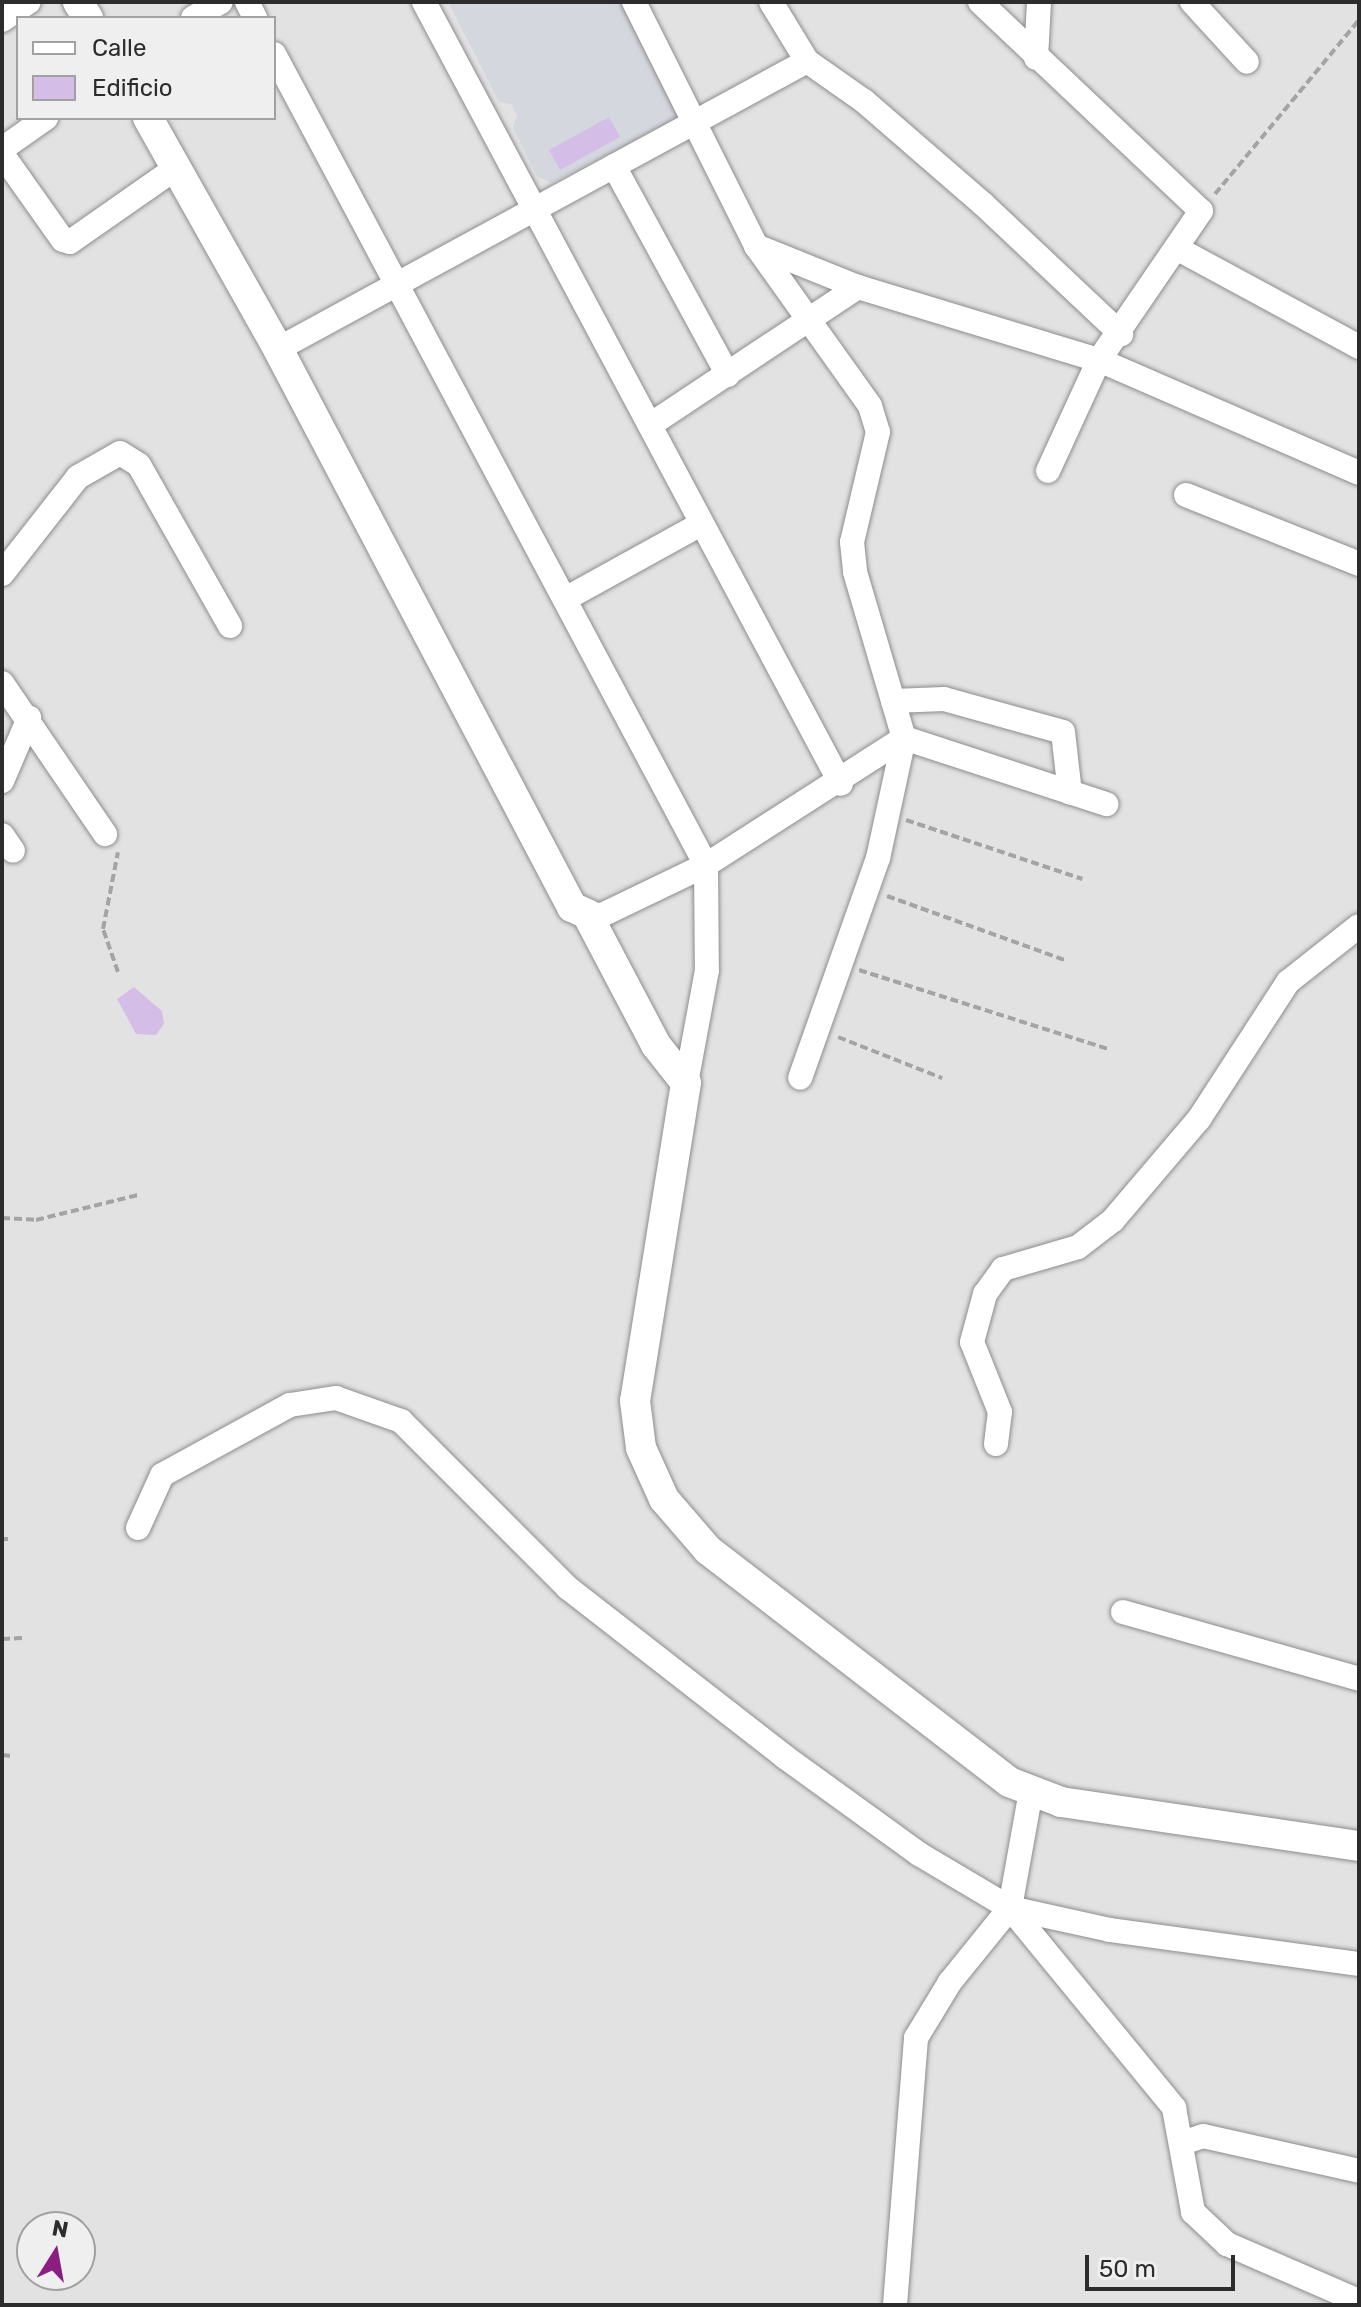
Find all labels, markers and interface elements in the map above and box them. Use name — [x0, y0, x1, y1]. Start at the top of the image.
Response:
legend — [16, 16, 276, 120]
text: Calle — [92, 34, 146, 62]
text: Edificio — [92, 74, 173, 102]
north arrow — [16, 2211, 96, 2291]
text: N — [50, 2214, 71, 2244]
scale bar — [1089, 2239, 1239, 2289]
text: 50 m — [1099, 2255, 1156, 2283]

